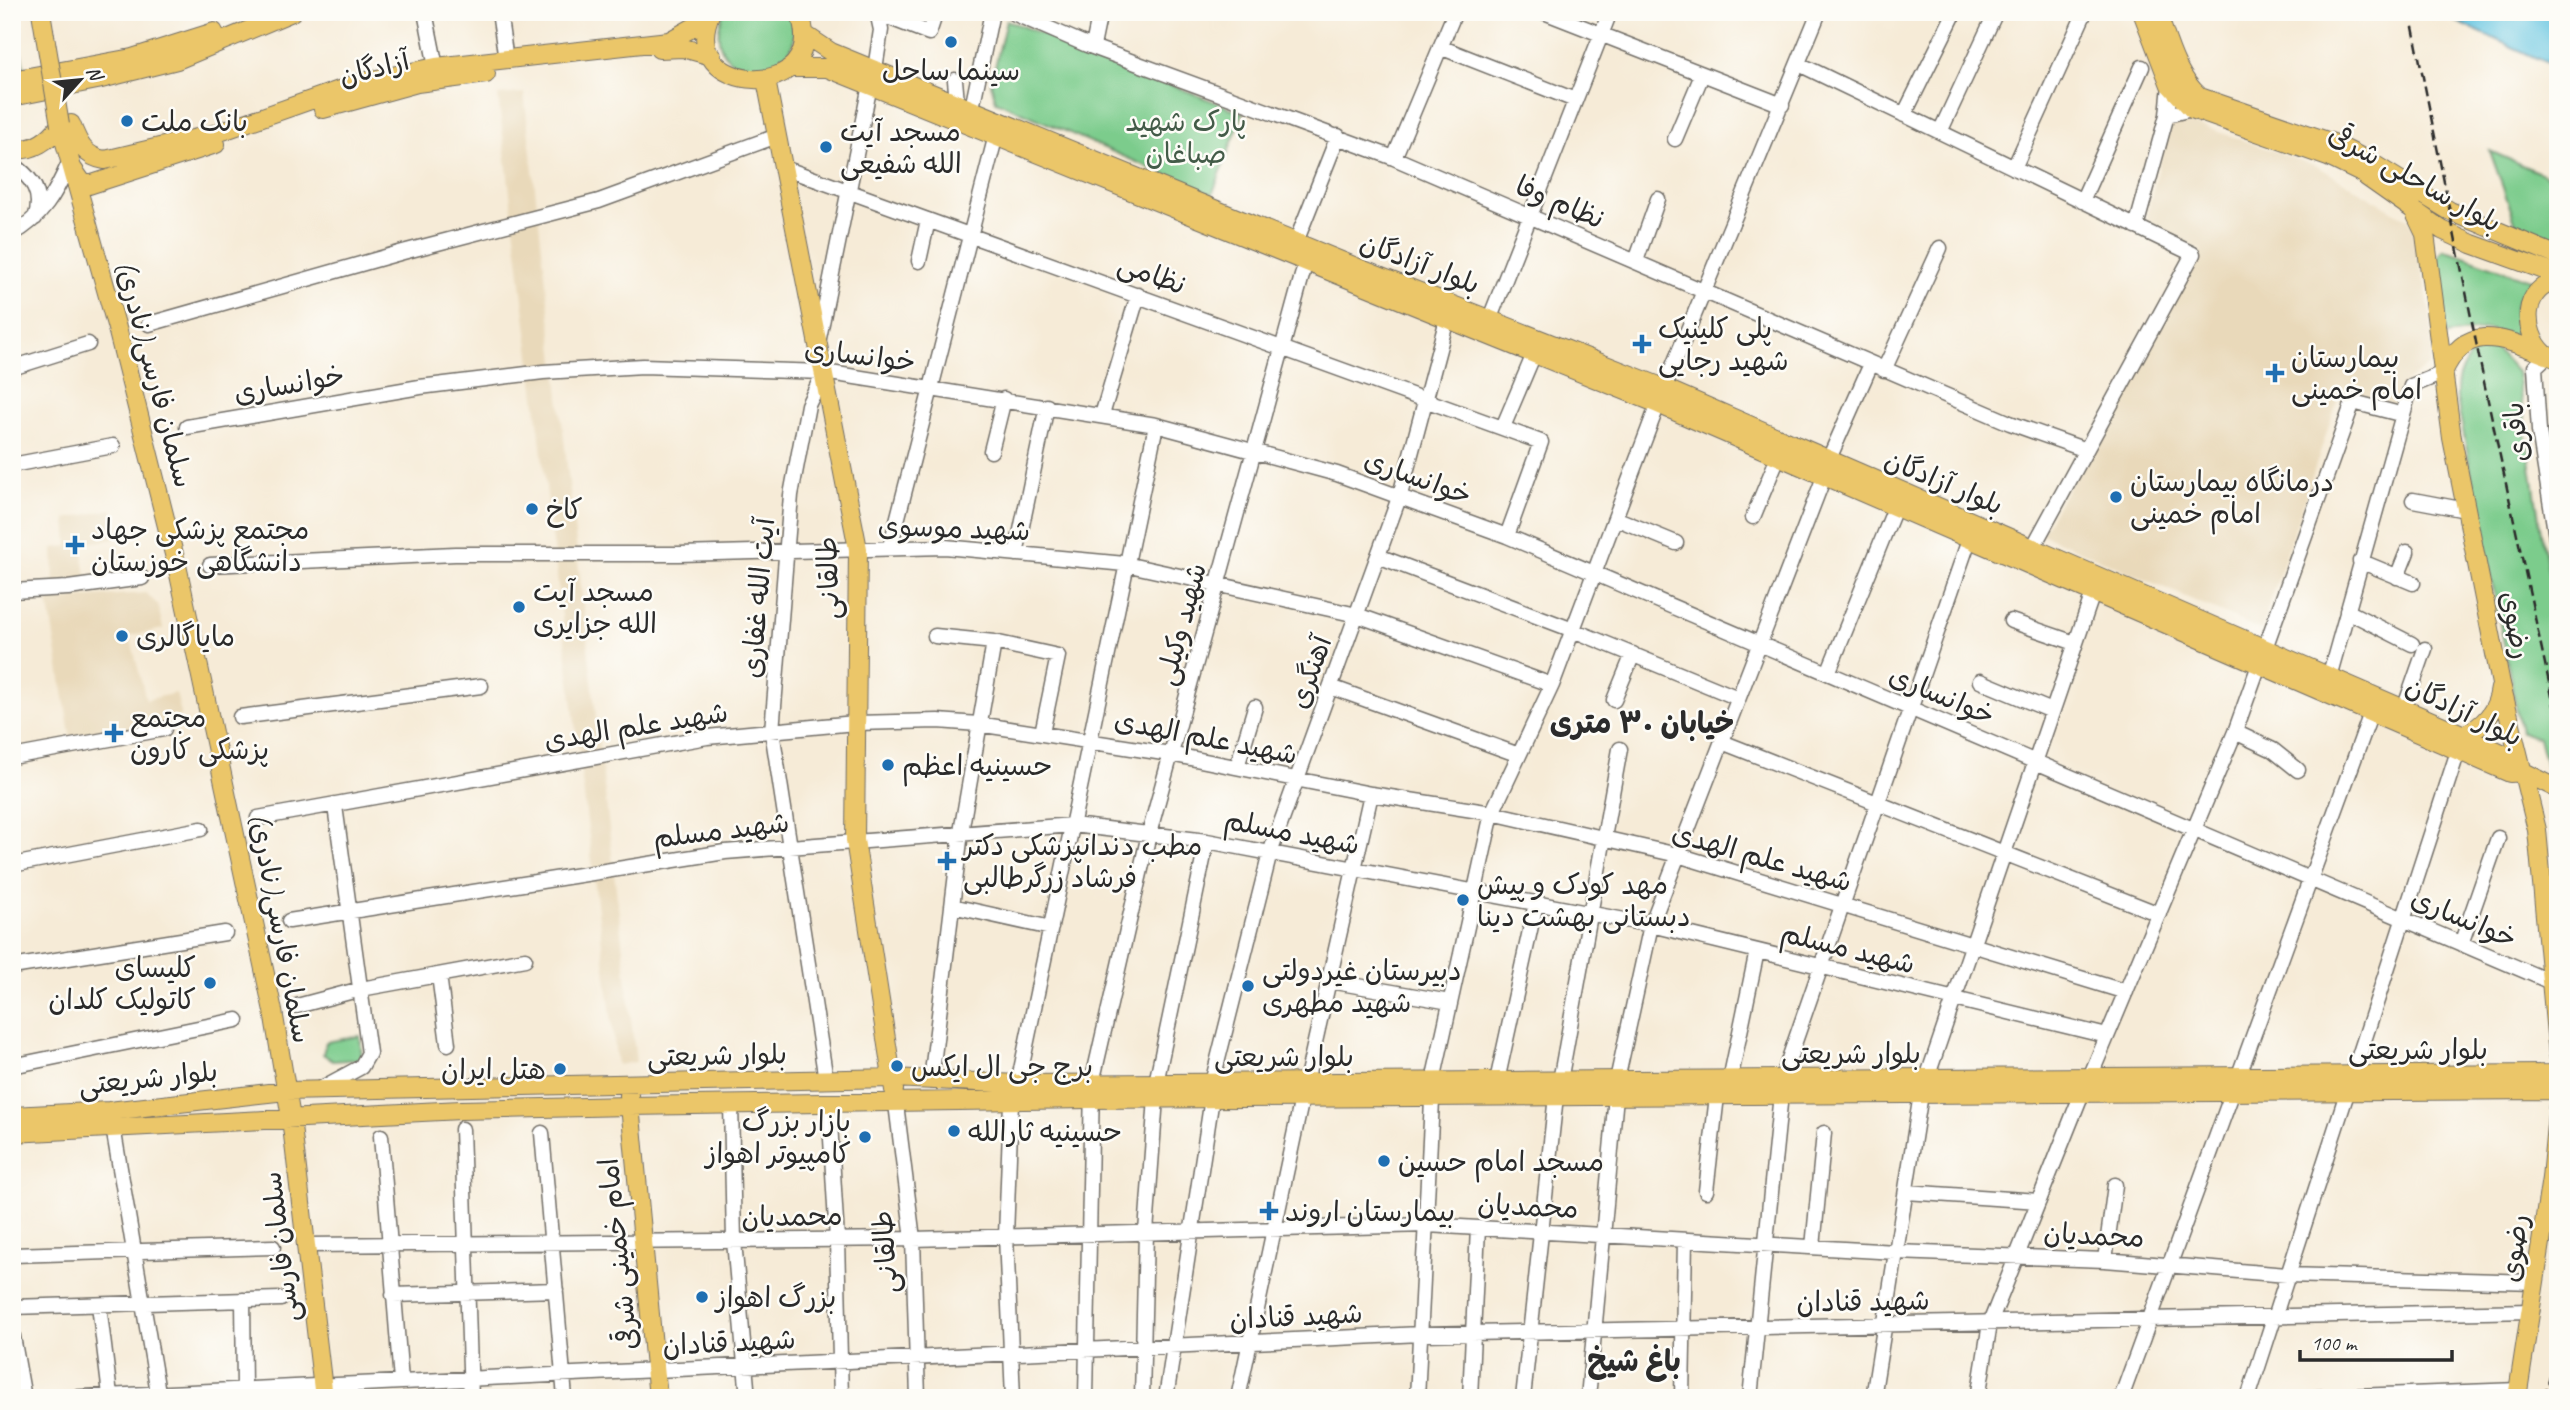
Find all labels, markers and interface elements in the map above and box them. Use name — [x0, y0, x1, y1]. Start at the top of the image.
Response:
marker: سینما ساحل — [943, 34, 959, 50]
street label: آزادگان — [335, 42, 414, 94]
north arrow — [46, 46, 116, 116]
place label: سینما ساحل — [882, 53, 1020, 88]
text: N — [81, 62, 109, 86]
place label: بانک ملت — [141, 104, 248, 139]
park label: پارک شهید صباغان — [1125, 104, 1247, 171]
marker: بانک ملت — [119, 113, 135, 129]
place label: مسجد آیت الله شفیعی — [840, 114, 962, 181]
street label: بلوار ساحلی شرقی — [2322, 116, 2508, 240]
marker: مسجد آیت الله شفیعی — [818, 139, 834, 155]
street label: نظام وفا — [1509, 168, 1610, 240]
street label: بلوار آزادگان — [1355, 224, 1485, 302]
street label: نظامی — [1113, 246, 1191, 302]
street label: سلمان فارسی(نادری) — [108, 257, 202, 491]
place label: پلی کلینیک شهید رجایی — [1658, 311, 1789, 378]
street label: خوانساری — [802, 331, 918, 379]
marker: پلی کلینیک شهید رجایی — [1632, 334, 1652, 354]
place label: بیمارستان امام خمینی — [2291, 340, 2422, 411]
street label: خوانساری — [231, 357, 347, 411]
marker: بیمارستان امام خمینی — [2265, 363, 2285, 383]
street label: باقری — [2495, 400, 2537, 464]
street label: خوانساری — [1360, 441, 1476, 513]
street label: بلوار آزادگان — [1879, 441, 2009, 523]
place label: درمانگاه بیمارستان امام خمینی — [2130, 464, 2334, 535]
marker: درمانگاه بیمارستان امام خمینی — [2108, 489, 2124, 505]
place label: کاخ — [546, 492, 583, 528]
marker: کاخ — [524, 501, 540, 517]
street label: شهید موسوی — [877, 508, 1031, 548]
place label: مجتمع پزشکی جهاد دانشگاهی خوزستان — [91, 512, 309, 579]
street label: آیت الله غفاری — [734, 515, 783, 680]
marker: مجتمع پزشکی جهاد دانشگاهی خوزستان — [65, 535, 85, 555]
street label: طالقانی — [809, 536, 847, 620]
street label: شهید وکیلی — [1148, 559, 1214, 689]
place label: مسجد آیت الله جزایری — [533, 574, 657, 641]
street label: رضوی — [2492, 588, 2540, 662]
marker: مسجد آیت الله جزایری — [511, 599, 527, 615]
place label: مایاگالری — [136, 619, 235, 654]
marker: مایاگالری — [114, 628, 130, 644]
street label: آهنگری — [1281, 630, 1340, 713]
street label: خوانساری — [1884, 657, 2000, 733]
street label: بلوار آزادگان — [2400, 668, 2528, 754]
street label: شهید علم الهدی — [542, 694, 731, 762]
place label: مجتمع پزشکی کارون — [130, 700, 269, 768]
street label: شهید علم الهدی — [1111, 702, 1300, 776]
district label: خیابان ۳۰ متری — [1550, 704, 1734, 742]
marker: مجتمع پزشکی کارون — [104, 723, 124, 743]
place label: حسینیه اعظم — [902, 748, 1053, 787]
marker: حسینیه اعظم — [880, 757, 896, 773]
street label: شهید مسلم — [1221, 802, 1363, 866]
street label: شهید مسلم — [651, 804, 792, 860]
street label: سلمان فارسی(نادری) — [242, 810, 320, 1046]
street label: شهید علم الهدی — [1667, 815, 1856, 903]
place label: مطب دندانپزشکی دکتر فرشاد زرگرطالبی — [961, 828, 1202, 895]
marker: مطب دندانپزشکی دکتر فرشاد زرگرطالبی — [937, 851, 957, 871]
place label: مهد کودک و پیش دبستانی بهشت دینا — [1477, 867, 1691, 934]
street label: خوانساری — [2406, 880, 2522, 956]
marker: مهد کودک و پیش دبستانی بهشت دینا — [1455, 892, 1471, 908]
street label: شهید مسلم — [1776, 914, 1919, 985]
place label: کلیسای کاتولیک کلدان — [48, 950, 196, 1017]
place label: دبیرستان غیردولتی شهید مطهری — [1262, 953, 1462, 1020]
marker: کلیسای کاتولیک کلدان — [202, 975, 218, 991]
marker: دبیرستان غیردولتی شهید مطهری — [1240, 978, 1256, 994]
street label: بلوار شریعتی — [2348, 1032, 2488, 1067]
street label: بلوار شریعتی — [647, 1036, 787, 1074]
street label: بلوار شریعتی — [1781, 1036, 1921, 1071]
street label: بلوار شریعتی — [1214, 1039, 1354, 1074]
place label: برج جی ال ایکس — [911, 1049, 1093, 1085]
place label: هتل ایران — [441, 1052, 546, 1087]
street label: بلوار شریعتی — [77, 1053, 219, 1103]
marker: برج جی ال ایکس — [889, 1058, 905, 1074]
marker: هتل ایران — [552, 1061, 568, 1077]
place label: بازار بزرگ کامپیوتر اهواز — [704, 1104, 851, 1172]
place label: حسینیه ثارالله — [968, 1114, 1122, 1149]
marker: حسینیه ثارالله — [946, 1123, 962, 1139]
marker: بازار بزرگ کامپیوتر اهواز — [857, 1129, 873, 1145]
place label: مسجد امام حسین — [1398, 1144, 1604, 1183]
marker: مسجد امام حسین — [1376, 1153, 1392, 1169]
street label: امام خمینی شرقی — [591, 1156, 649, 1352]
street label: سلمان فارسی — [253, 1170, 307, 1324]
street label: محمدیان — [1477, 1186, 1579, 1226]
place label: بیمارستان اروند — [1285, 1194, 1455, 1229]
street label: محمدیان — [741, 1198, 843, 1234]
marker: بیمارستان اروند — [1259, 1201, 1279, 1221]
street label: طالقانی — [865, 1209, 905, 1295]
street label: رضوی — [2492, 1212, 2536, 1284]
street label: محمدیان — [2043, 1215, 2145, 1255]
place label: بزرگ اهواز — [714, 1280, 836, 1315]
street label: شهید قنادان — [1796, 1282, 1930, 1320]
marker: بزرگ اهواز — [694, 1289, 710, 1305]
street label: شهید قنادان — [1229, 1295, 1363, 1337]
scale bar — [2300, 1319, 2453, 1363]
street label: شهید قنادان — [662, 1321, 796, 1363]
text: 100 m — [2311, 1330, 2358, 1356]
district label: باغ شیخ — [1587, 1342, 1681, 1382]

